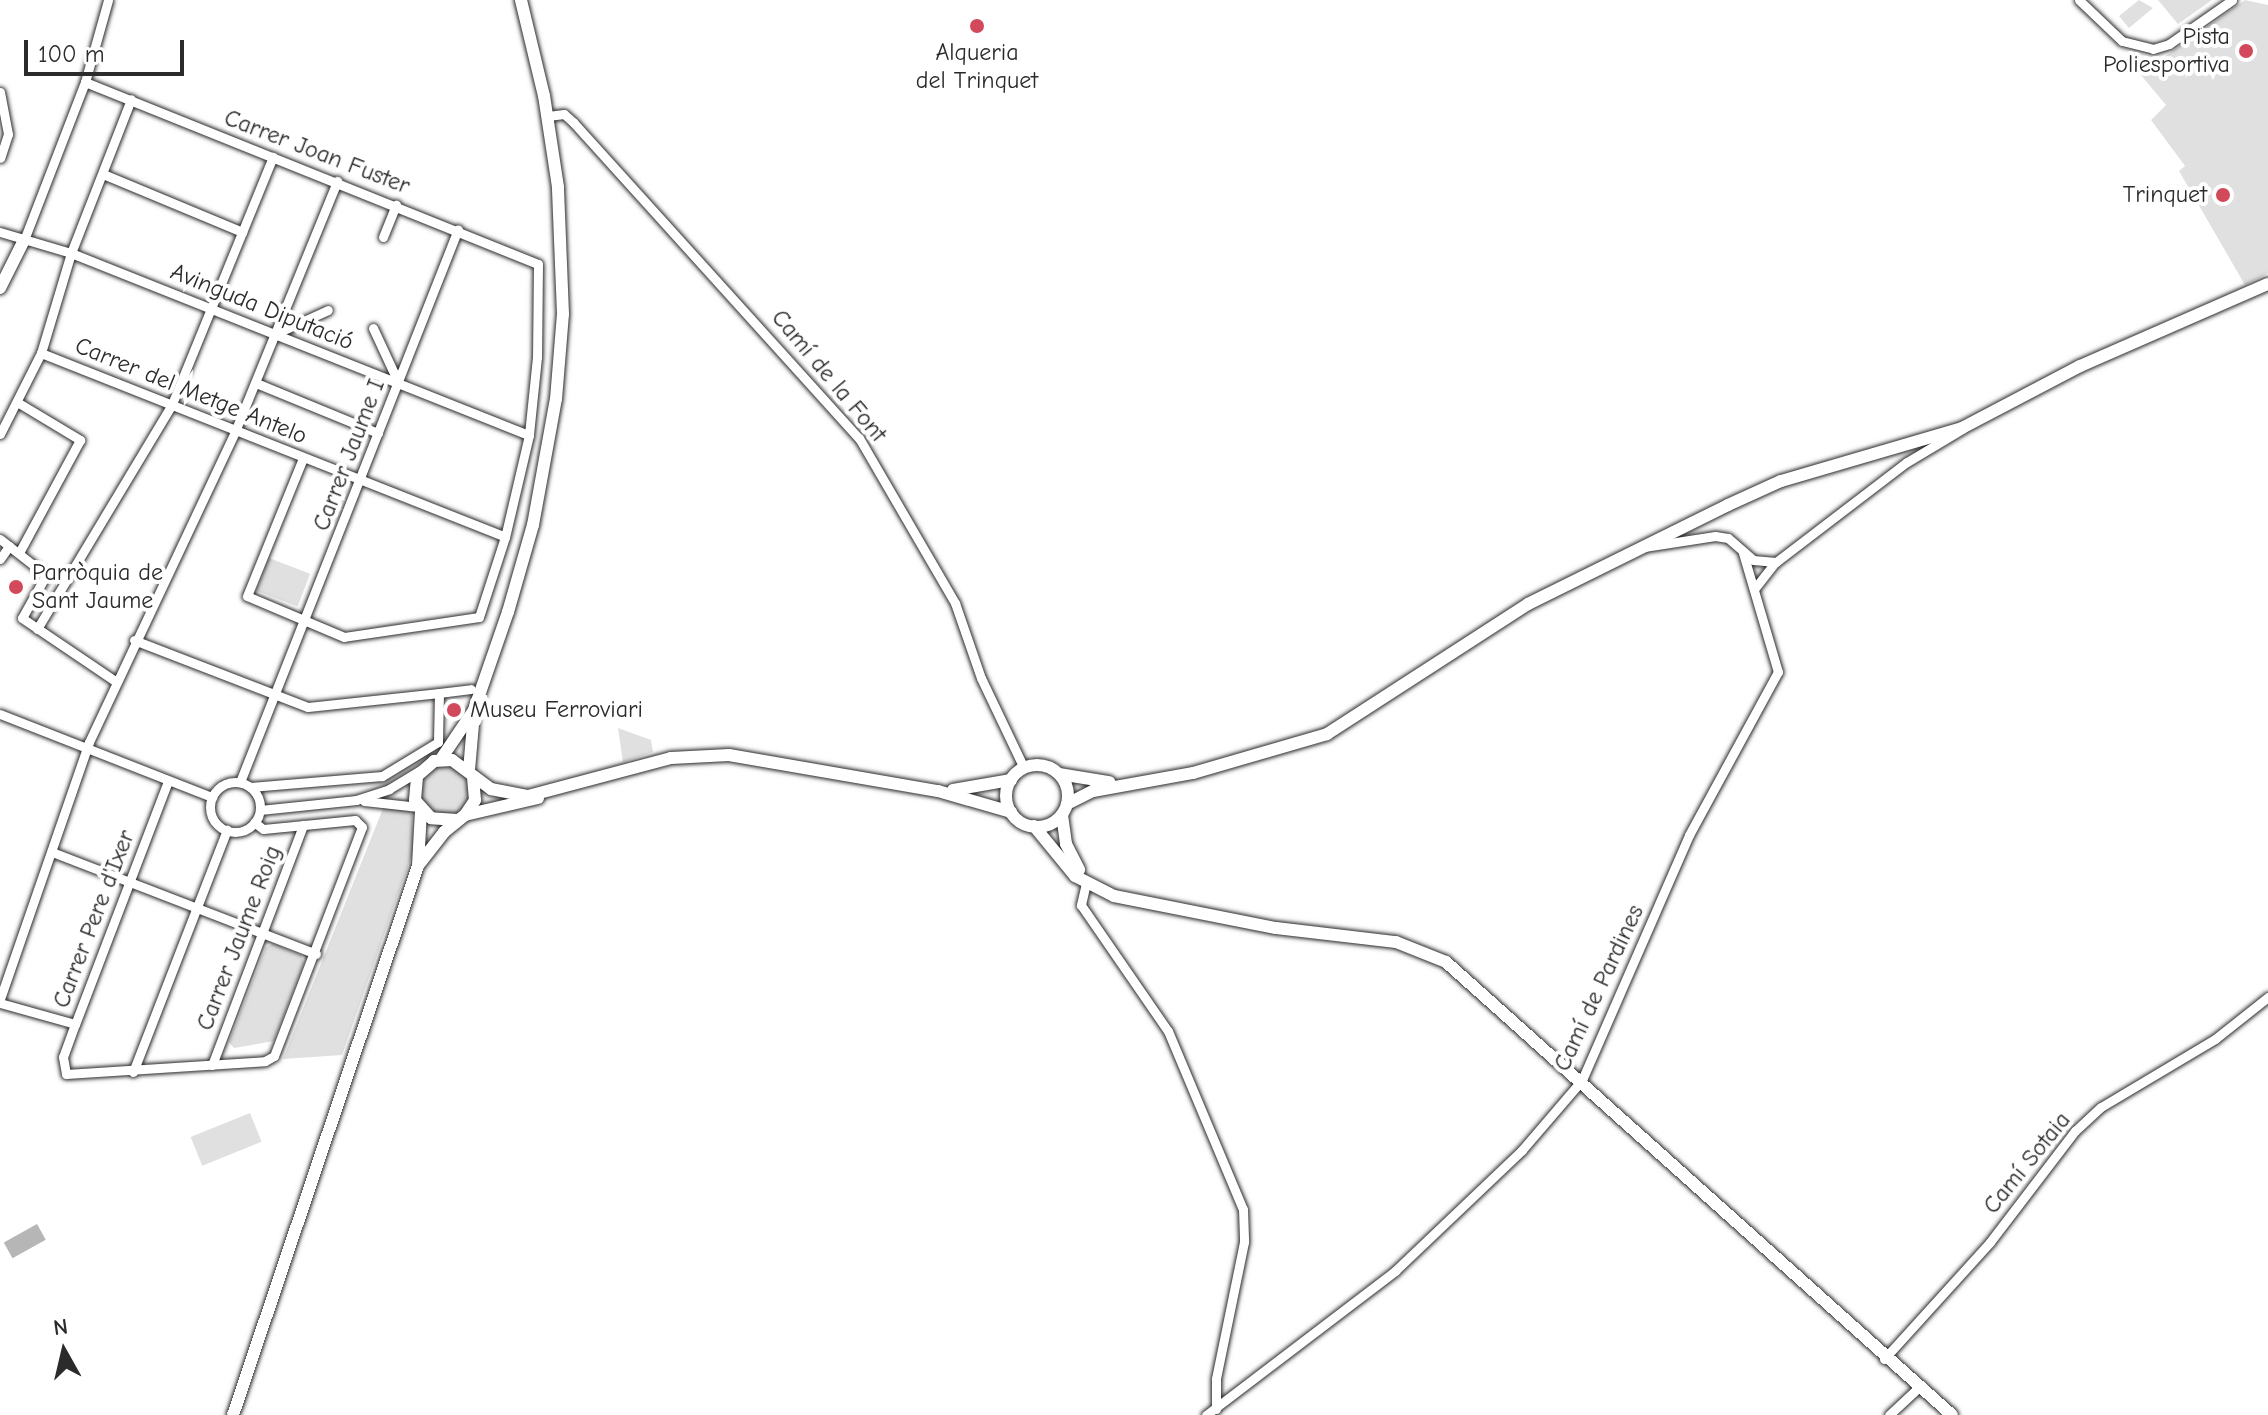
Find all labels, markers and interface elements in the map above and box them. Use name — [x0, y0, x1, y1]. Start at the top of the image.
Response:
marker: Alqueria del Trinquet — [968, 17, 986, 35]
place label: Pista Poliesportiva — [2103, 23, 2230, 79]
scale bar — [28, 24, 188, 74]
place label: Alqueria del Trinquet — [916, 39, 1038, 95]
text: 100 m — [38, 40, 105, 68]
marker: Pista Poliesportiva — [2237, 42, 2255, 60]
street label: Carrer Joan Fuster — [220, 103, 414, 201]
place label: Trinquet — [2123, 181, 2207, 209]
marker: Trinquet — [2214, 186, 2232, 204]
street label: Avinguda Diputació — [166, 257, 358, 357]
street label: Camí de la Font — [765, 304, 893, 448]
street label: Carrer del Metge Antelo — [71, 331, 311, 451]
street label: Carrer Jaume I — [307, 375, 391, 535]
place label: Parròquia de Sant Jaume — [32, 559, 163, 615]
marker: Parròquia de Sant Jaume — [7, 578, 25, 596]
place label: Museu Ferroviari — [470, 696, 643, 724]
marker: Museu Ferroviari — [445, 701, 463, 719]
street label: Carrer Pere d'Ixer — [47, 826, 141, 1012]
street label: Carrer Jaume Roig — [190, 842, 288, 1034]
street label: Camí de Pardines — [1548, 900, 1650, 1076]
street label: Camí Sotaia — [1977, 1106, 2077, 1220]
north arrow — [24, 1311, 104, 1391]
text: N — [52, 1313, 70, 1341]

